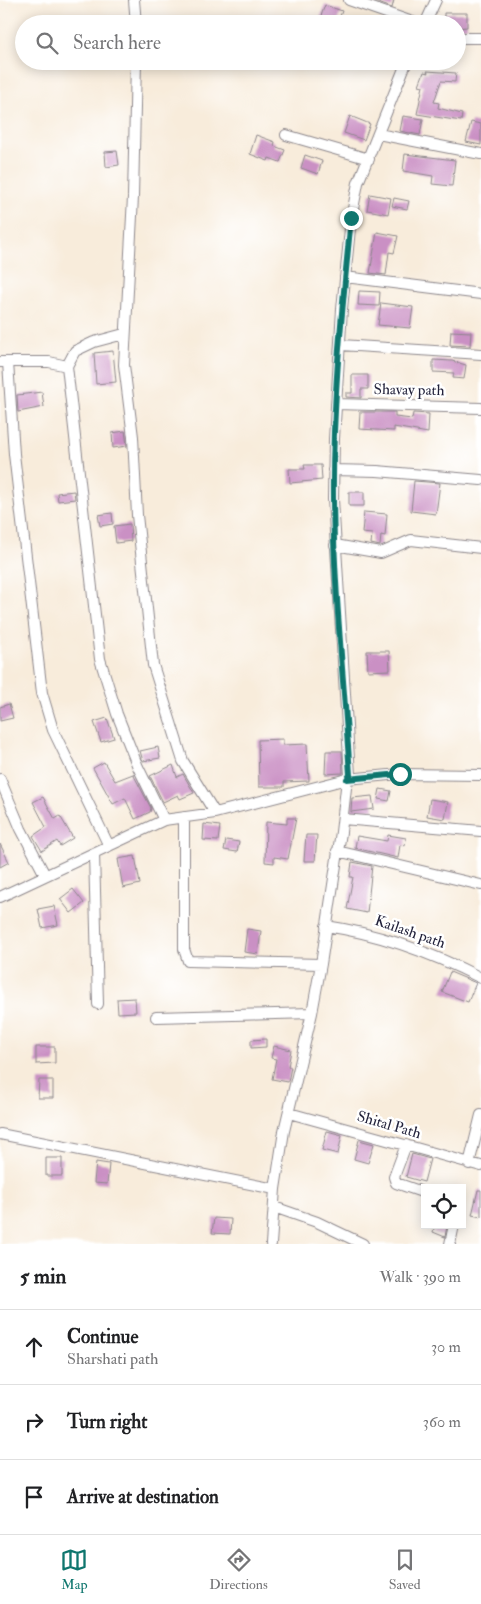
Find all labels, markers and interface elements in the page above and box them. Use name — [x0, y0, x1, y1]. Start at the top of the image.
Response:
search box — [15, 15, 466, 70]
icon: search — [33, 29, 61, 57]
text: Search here — [73, 31, 161, 55]
route end — [340, 207, 363, 230]
street label: Shavay path — [373, 380, 445, 401]
route start — [389, 763, 412, 786]
street label: Kailash path — [372, 911, 448, 954]
street label: Shital Path — [355, 1107, 423, 1143]
map controls — [421, 1184, 466, 1229]
button: locate — [421, 1184, 466, 1229]
text: 5 min — [20, 1263, 66, 1290]
text: Walk · 390 m — [380, 1267, 461, 1287]
text: Continue — [67, 1325, 138, 1349]
icon: ahead — [20, 1333, 48, 1361]
text: 30 m — [431, 1337, 461, 1357]
text: Sharshati path — [67, 1349, 158, 1369]
icon: right — [20, 1408, 48, 1436]
text: Turn right — [67, 1410, 147, 1434]
text: 360 m — [423, 1412, 461, 1432]
icon: arrive — [20, 1483, 48, 1511]
text: Arrive at destination — [67, 1485, 219, 1509]
tab: Map — [60, 1546, 88, 1593]
tab: Directions — [209, 1546, 268, 1593]
tab: Saved — [389, 1546, 421, 1593]

